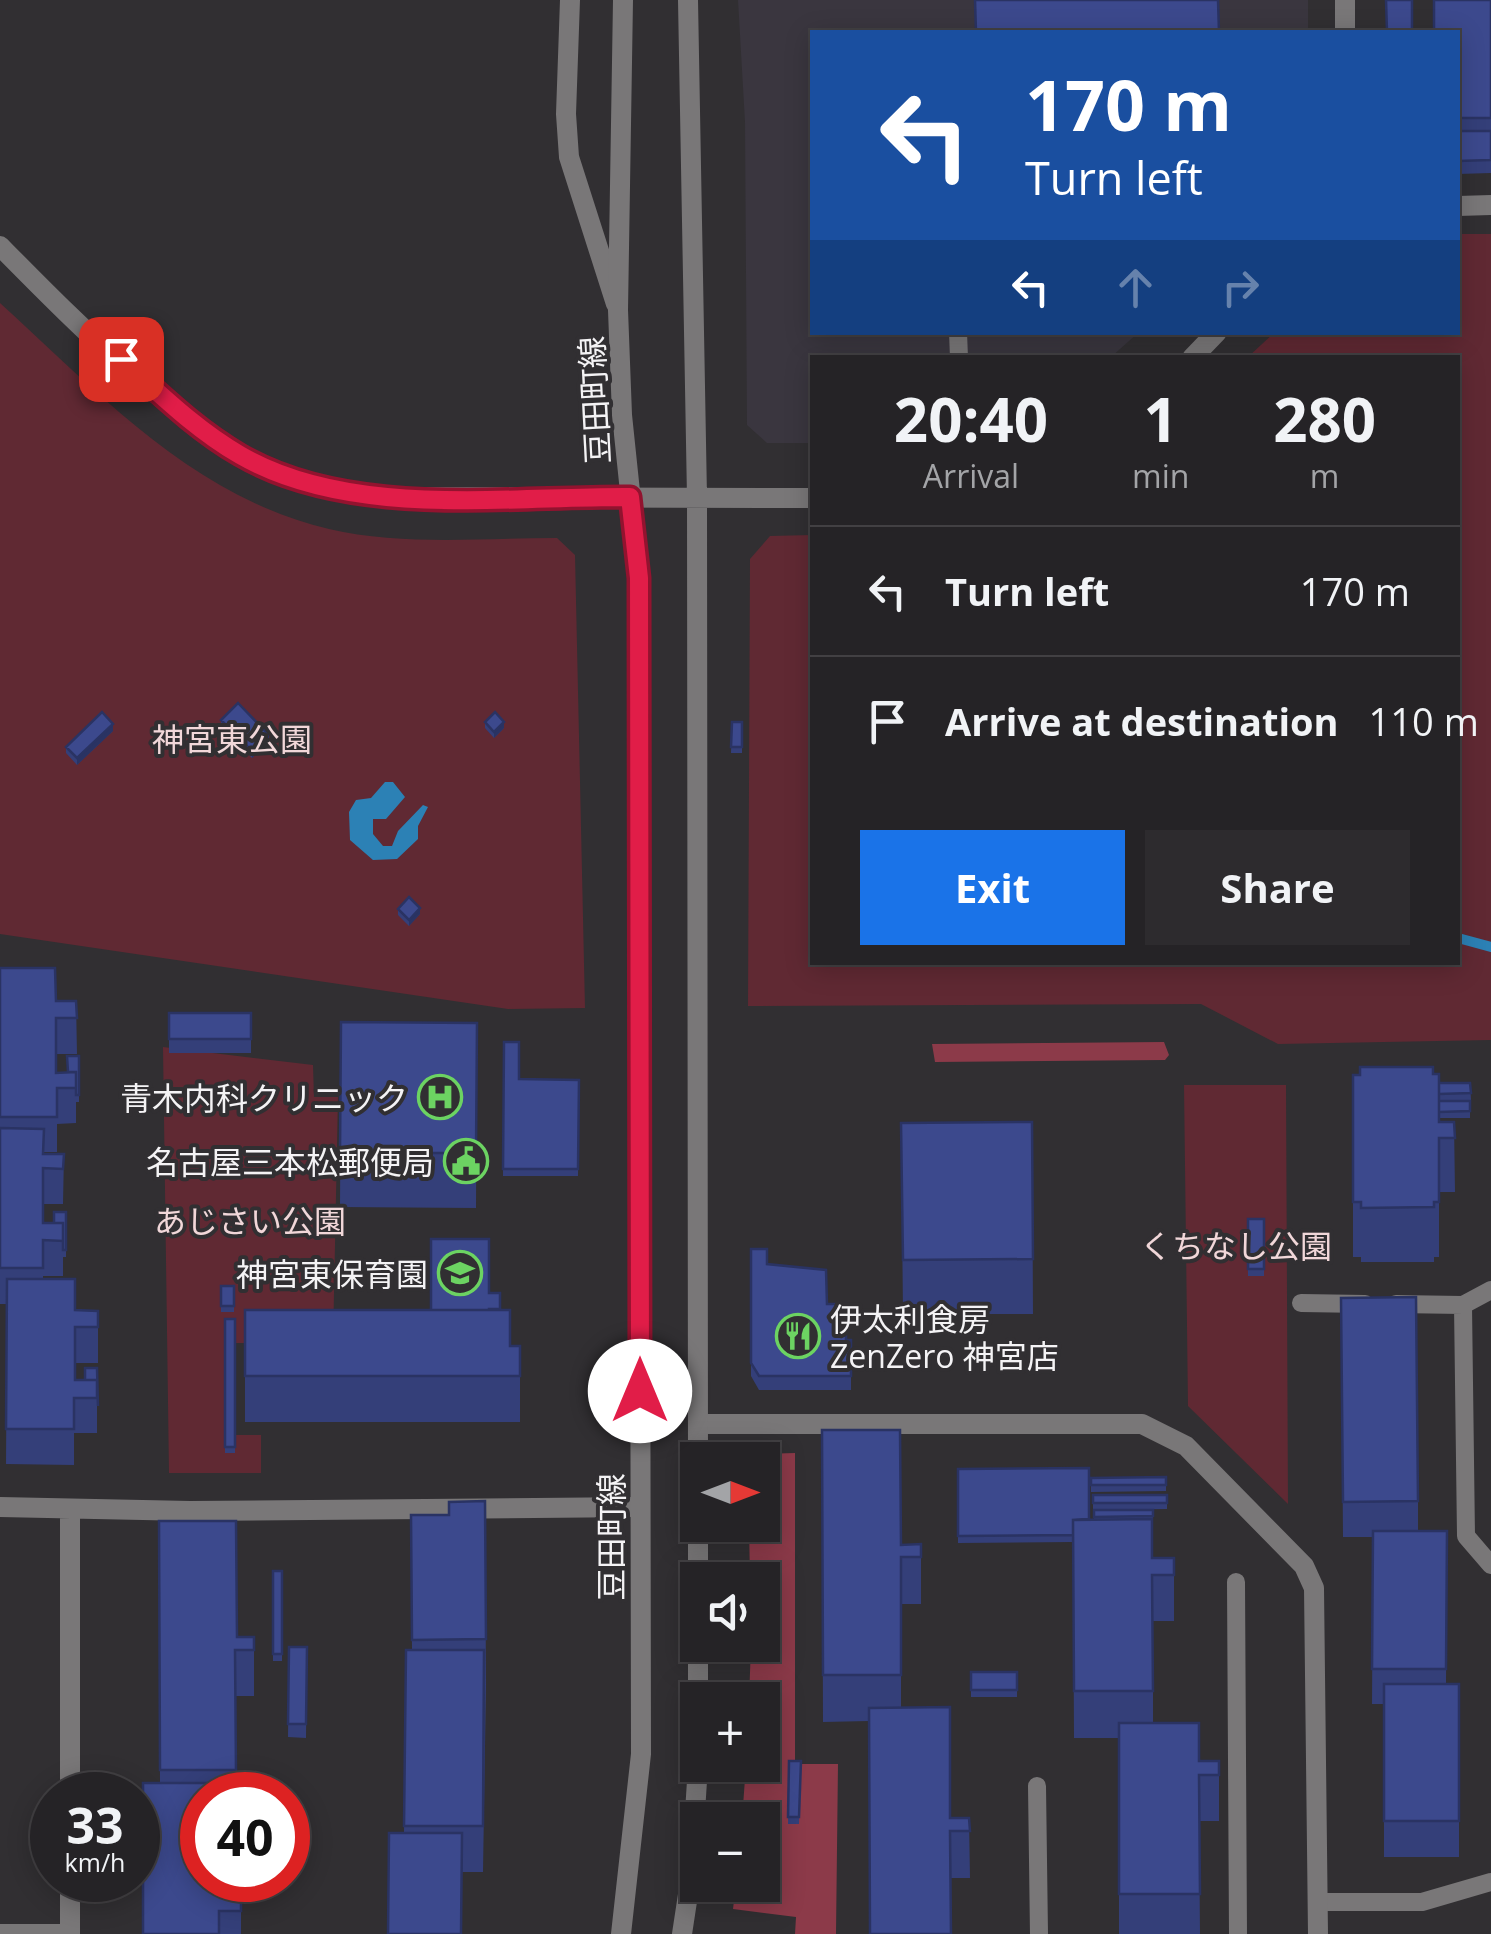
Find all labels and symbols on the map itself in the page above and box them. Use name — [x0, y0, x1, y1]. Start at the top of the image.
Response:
pin — [79, 317, 164, 402]
street label: 豆田町線 — [569, 335, 619, 465]
park label: 神宮東公園 — [152, 717, 312, 760]
hospital icon: 青木内科クリニック — [417, 1074, 463, 1120]
place label: 青木内科クリニック — [120, 1076, 408, 1119]
public building icon: 名古屋三本松郵便局 — [443, 1138, 489, 1184]
place label: 名古屋三本松郵便局 — [146, 1140, 434, 1183]
park label: あじさい公園 — [154, 1199, 346, 1242]
park label: くちなし公園 — [1140, 1224, 1332, 1267]
school or university icon: 神宮東保育園 — [437, 1250, 483, 1296]
place label: 神宮東保育園 — [236, 1252, 428, 1295]
place label: 伊太利食房 ZenZero 神宮店 — [830, 1297, 1059, 1377]
restaurant icon: 伊太利食房 ZenZero 神宮店 — [775, 1313, 821, 1359]
position arrow — [588, 1339, 692, 1443]
north arrow — [680, 1442, 780, 1542]
street label: 豆田町線 — [589, 1473, 632, 1601]
speed limit sign: 40 — [180, 1772, 310, 1902]

